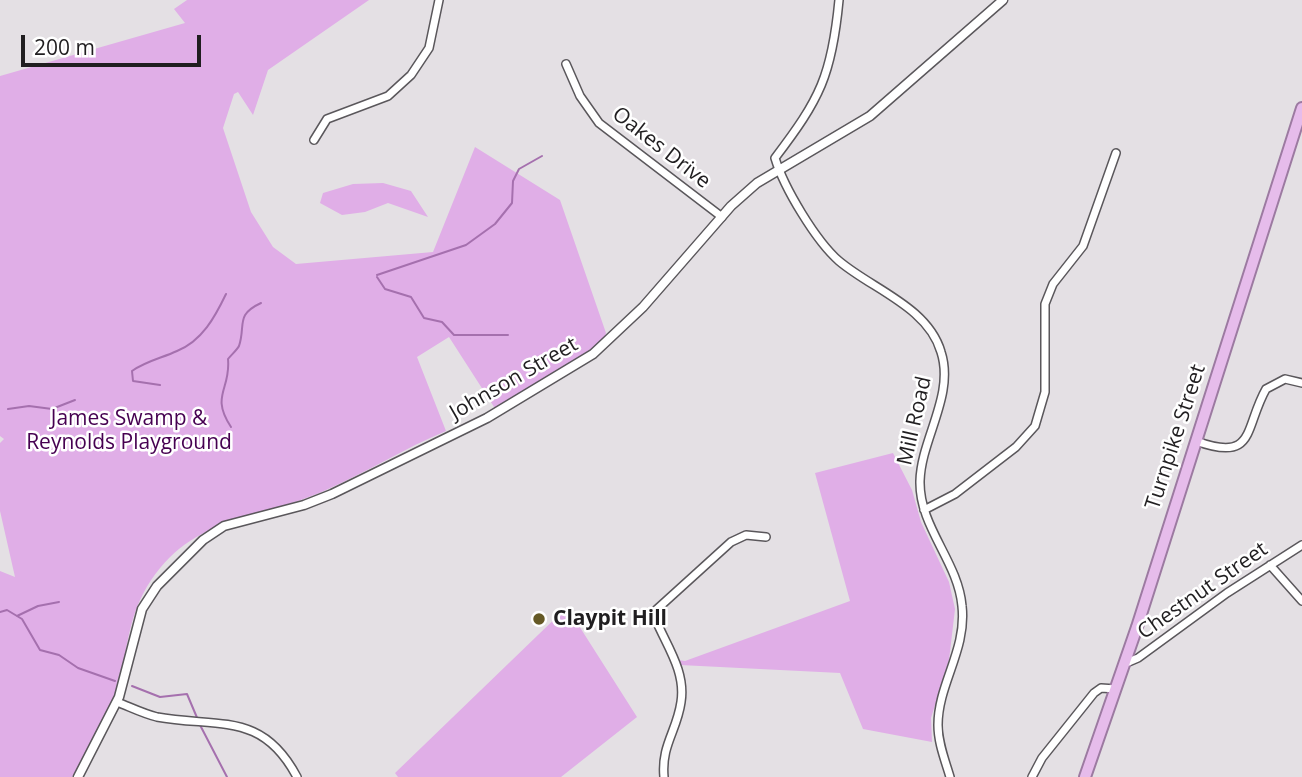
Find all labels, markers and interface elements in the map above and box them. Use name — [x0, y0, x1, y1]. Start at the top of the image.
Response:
scale bar — [24, 21, 205, 65]
text: 200 m — [34, 33, 95, 61]
street label: Oakes Drive — [607, 102, 715, 194]
street label: Johnson Street — [445, 332, 583, 426]
street label: Turnpike Street — [1141, 361, 1211, 513]
street label: Mill Road — [893, 374, 937, 468]
park label: James Swamp & Reynolds Playground — [26, 406, 232, 456]
street label: Chestnut Street — [1133, 537, 1273, 645]
place label: Claypit Hill — [553, 606, 667, 632]
marker: Claypit Hill — [531, 611, 547, 627]

